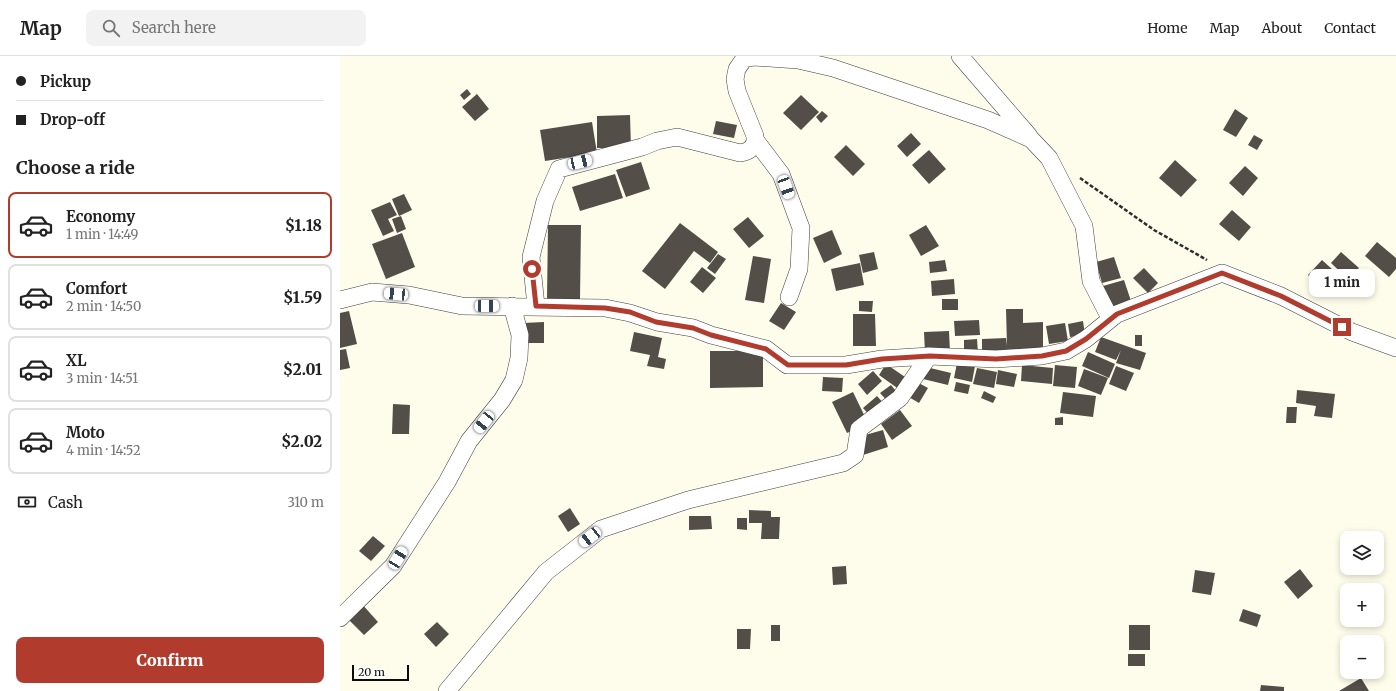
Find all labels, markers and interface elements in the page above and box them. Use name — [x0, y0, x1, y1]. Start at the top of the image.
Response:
search box — [86, 10, 366, 46]
text: Map — [20, 16, 62, 40]
icon: search — [100, 17, 122, 39]
text: Search here — [132, 18, 216, 37]
text: Home — [1147, 19, 1188, 37]
text: Map — [1210, 19, 1239, 37]
text: About — [1261, 19, 1302, 37]
text: Contact — [1324, 19, 1376, 37]
text: Pickup — [40, 72, 91, 91]
text: Drop-off — [40, 110, 105, 129]
car — [567, 153, 593, 171]
text: Choose a ride — [16, 156, 135, 179]
car — [776, 174, 796, 200]
icon: car — [18, 207, 54, 243]
text: Economy — [66, 207, 135, 226]
text: $1.18 — [285, 216, 322, 235]
text: 1 min · 14:49 — [66, 226, 138, 243]
route start — [523, 260, 541, 278]
callout: 1 min — [1309, 269, 1375, 297]
text: 1 min — [1324, 274, 1360, 291]
icon: car — [18, 279, 54, 315]
text: Comfort — [66, 279, 127, 298]
car — [384, 287, 408, 301]
text: $1.59 — [283, 288, 322, 307]
text: 2 min · 14:50 — [66, 298, 141, 315]
car — [475, 300, 499, 312]
route end — [1333, 318, 1351, 336]
icon: car — [18, 351, 54, 387]
text: XL — [66, 351, 87, 370]
text: $2.01 — [283, 360, 322, 379]
text: 3 min · 14:51 — [66, 370, 138, 387]
car — [472, 409, 496, 435]
icon: car — [18, 423, 54, 459]
text: Moto — [66, 423, 105, 442]
text: $2.02 — [281, 432, 322, 451]
text: 4 min · 14:52 — [66, 442, 141, 459]
icon: cash — [16, 491, 38, 513]
text: Cash — [48, 493, 83, 512]
text: 310 m — [287, 494, 324, 511]
car — [577, 525, 603, 549]
map controls — [1340, 531, 1384, 679]
button: layers — [1340, 531, 1384, 575]
car — [387, 545, 409, 571]
button: + — [1340, 583, 1384, 627]
button: − — [1340, 635, 1384, 679]
button: Confirm — [16, 637, 324, 683]
scale bar — [352, 663, 409, 682]
text: 20 m — [358, 665, 385, 679]

